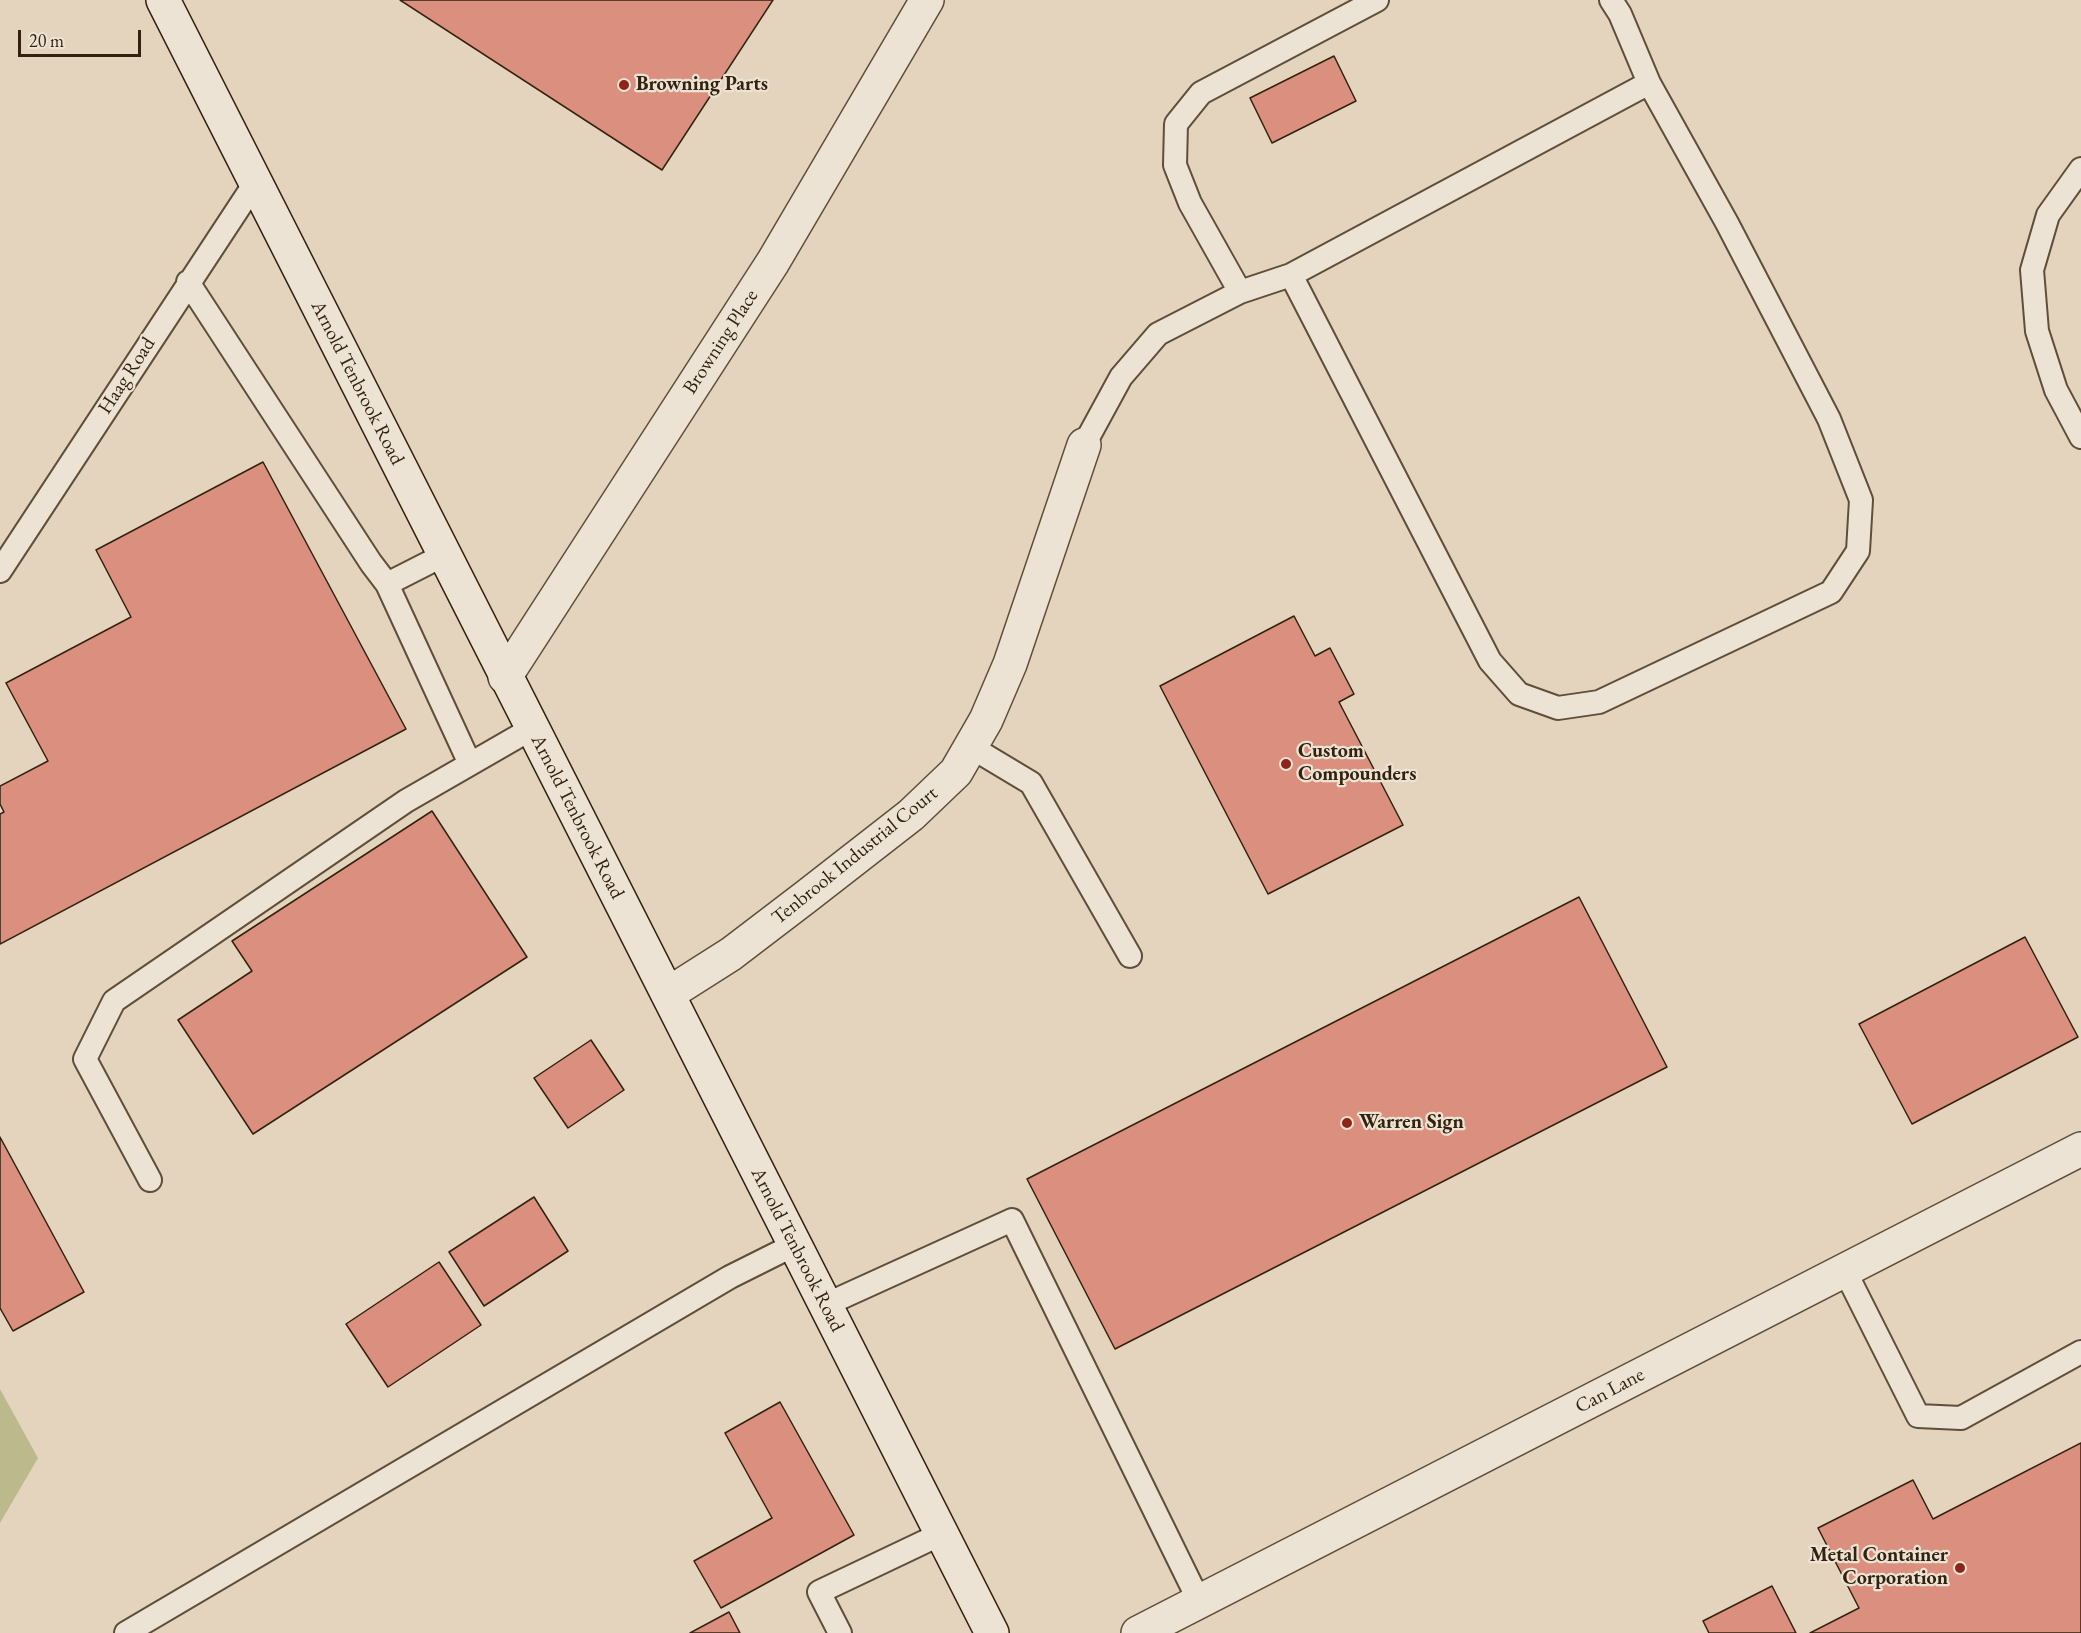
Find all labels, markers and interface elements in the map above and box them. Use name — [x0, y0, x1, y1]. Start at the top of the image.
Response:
scale bar — [21, 18, 144, 56]
text: 20 m — [29, 29, 64, 52]
place label: Browning Parts — [636, 73, 768, 97]
marker: Browning Parts — [617, 78, 631, 92]
street label: Browning Place — [678, 285, 764, 399]
street label: Arnold Tenbrook Road — [305, 297, 409, 469]
street label: Haag Road — [93, 333, 161, 419]
street label: Arnold Tenbrook Road — [525, 731, 629, 903]
place label: Custom Compounders — [1298, 740, 1416, 787]
marker: Custom Compounders — [1279, 757, 1293, 771]
street label: Tenbrook Industrial Court — [767, 782, 943, 930]
place label: Warren Sign — [1359, 1111, 1464, 1135]
marker: Warren Sign — [1340, 1116, 1354, 1130]
street label: Arnold Tenbrook Road — [745, 1164, 849, 1336]
street label: Can Lane — [1571, 1363, 1649, 1419]
place label: Metal Container Corporation — [1810, 1544, 1948, 1591]
marker: Metal Container Corporation — [1953, 1561, 1967, 1575]

